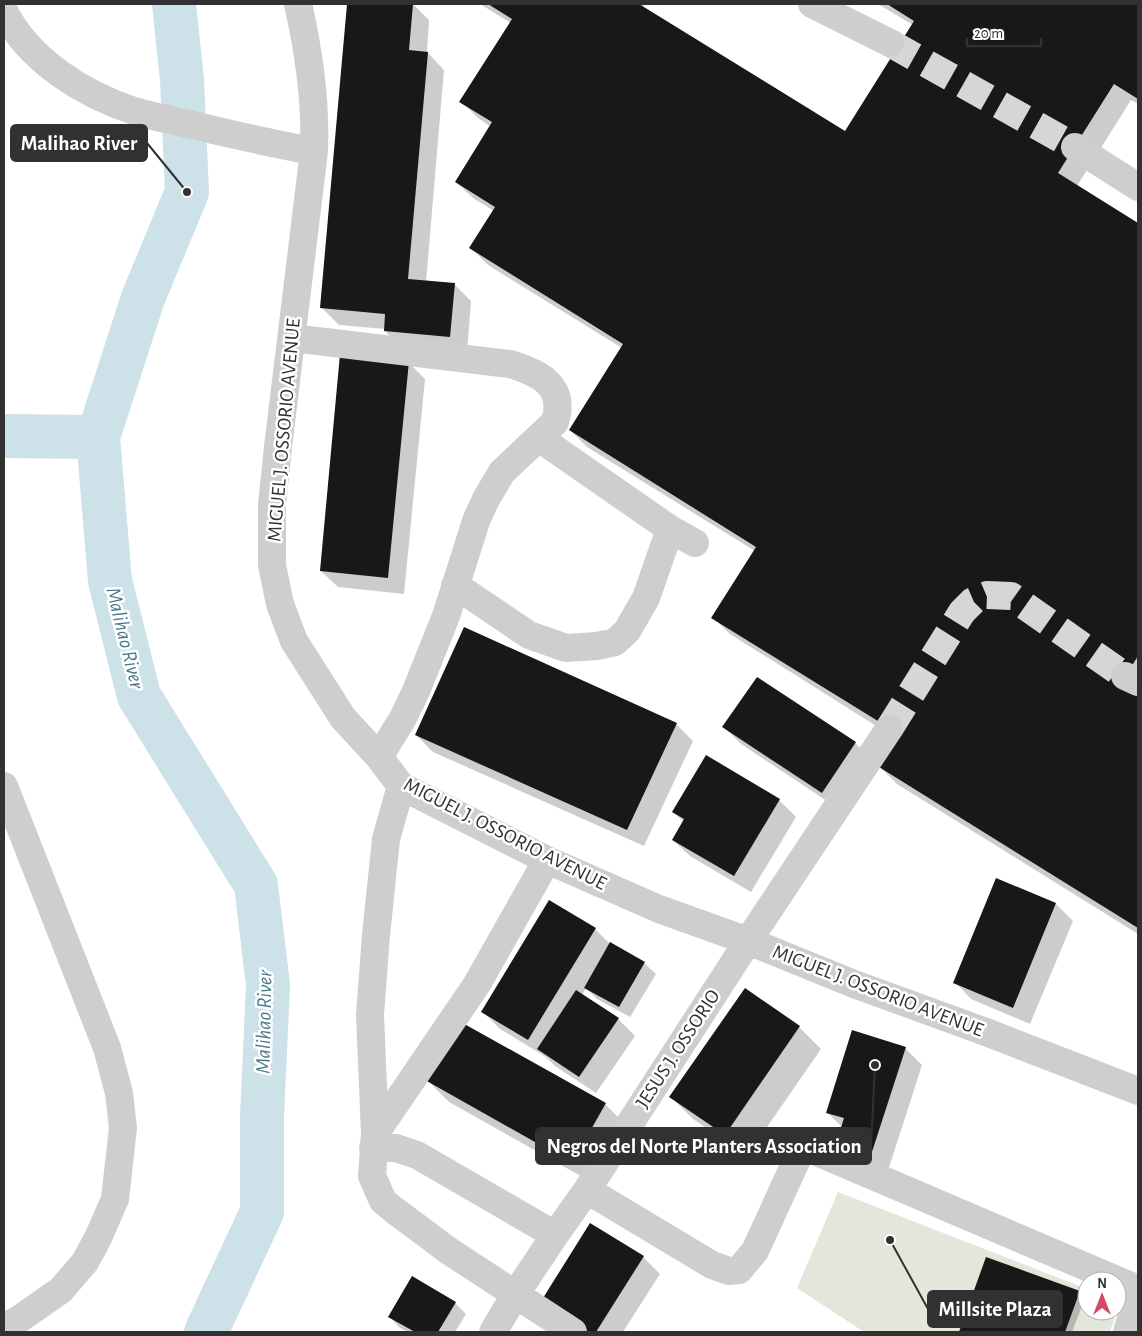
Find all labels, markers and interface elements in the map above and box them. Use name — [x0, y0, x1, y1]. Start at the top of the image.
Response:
scale bar — [967, 15, 1041, 47]
text: 20 m — [974, 26, 1003, 41]
callout: Malihao River — [11, 125, 147, 161]
text: Malihao River — [21, 133, 138, 154]
street label: MIGUEL J. OSSORIO AVENUE — [264, 317, 304, 543]
water label: Malihao River — [102, 585, 148, 692]
street label: MIGUEL J. OSSORIO AVENUE — [401, 774, 610, 894]
street label: MIGUEL J. OSSORIO AVENUE — [770, 941, 987, 1041]
water label: Malihao River — [253, 969, 275, 1074]
street label: JESUS J. OSSORIO — [632, 986, 724, 1112]
callout: Negros del Norte Planters Association — [536, 1128, 871, 1164]
text: Negros del Norte Planters Association — [546, 1136, 862, 1157]
north arrow — [1077, 1271, 1127, 1321]
text: N — [1097, 1277, 1107, 1291]
callout: Millsite Plaza — [928, 1291, 1062, 1327]
text: Millsite Plaza — [938, 1299, 1052, 1320]

